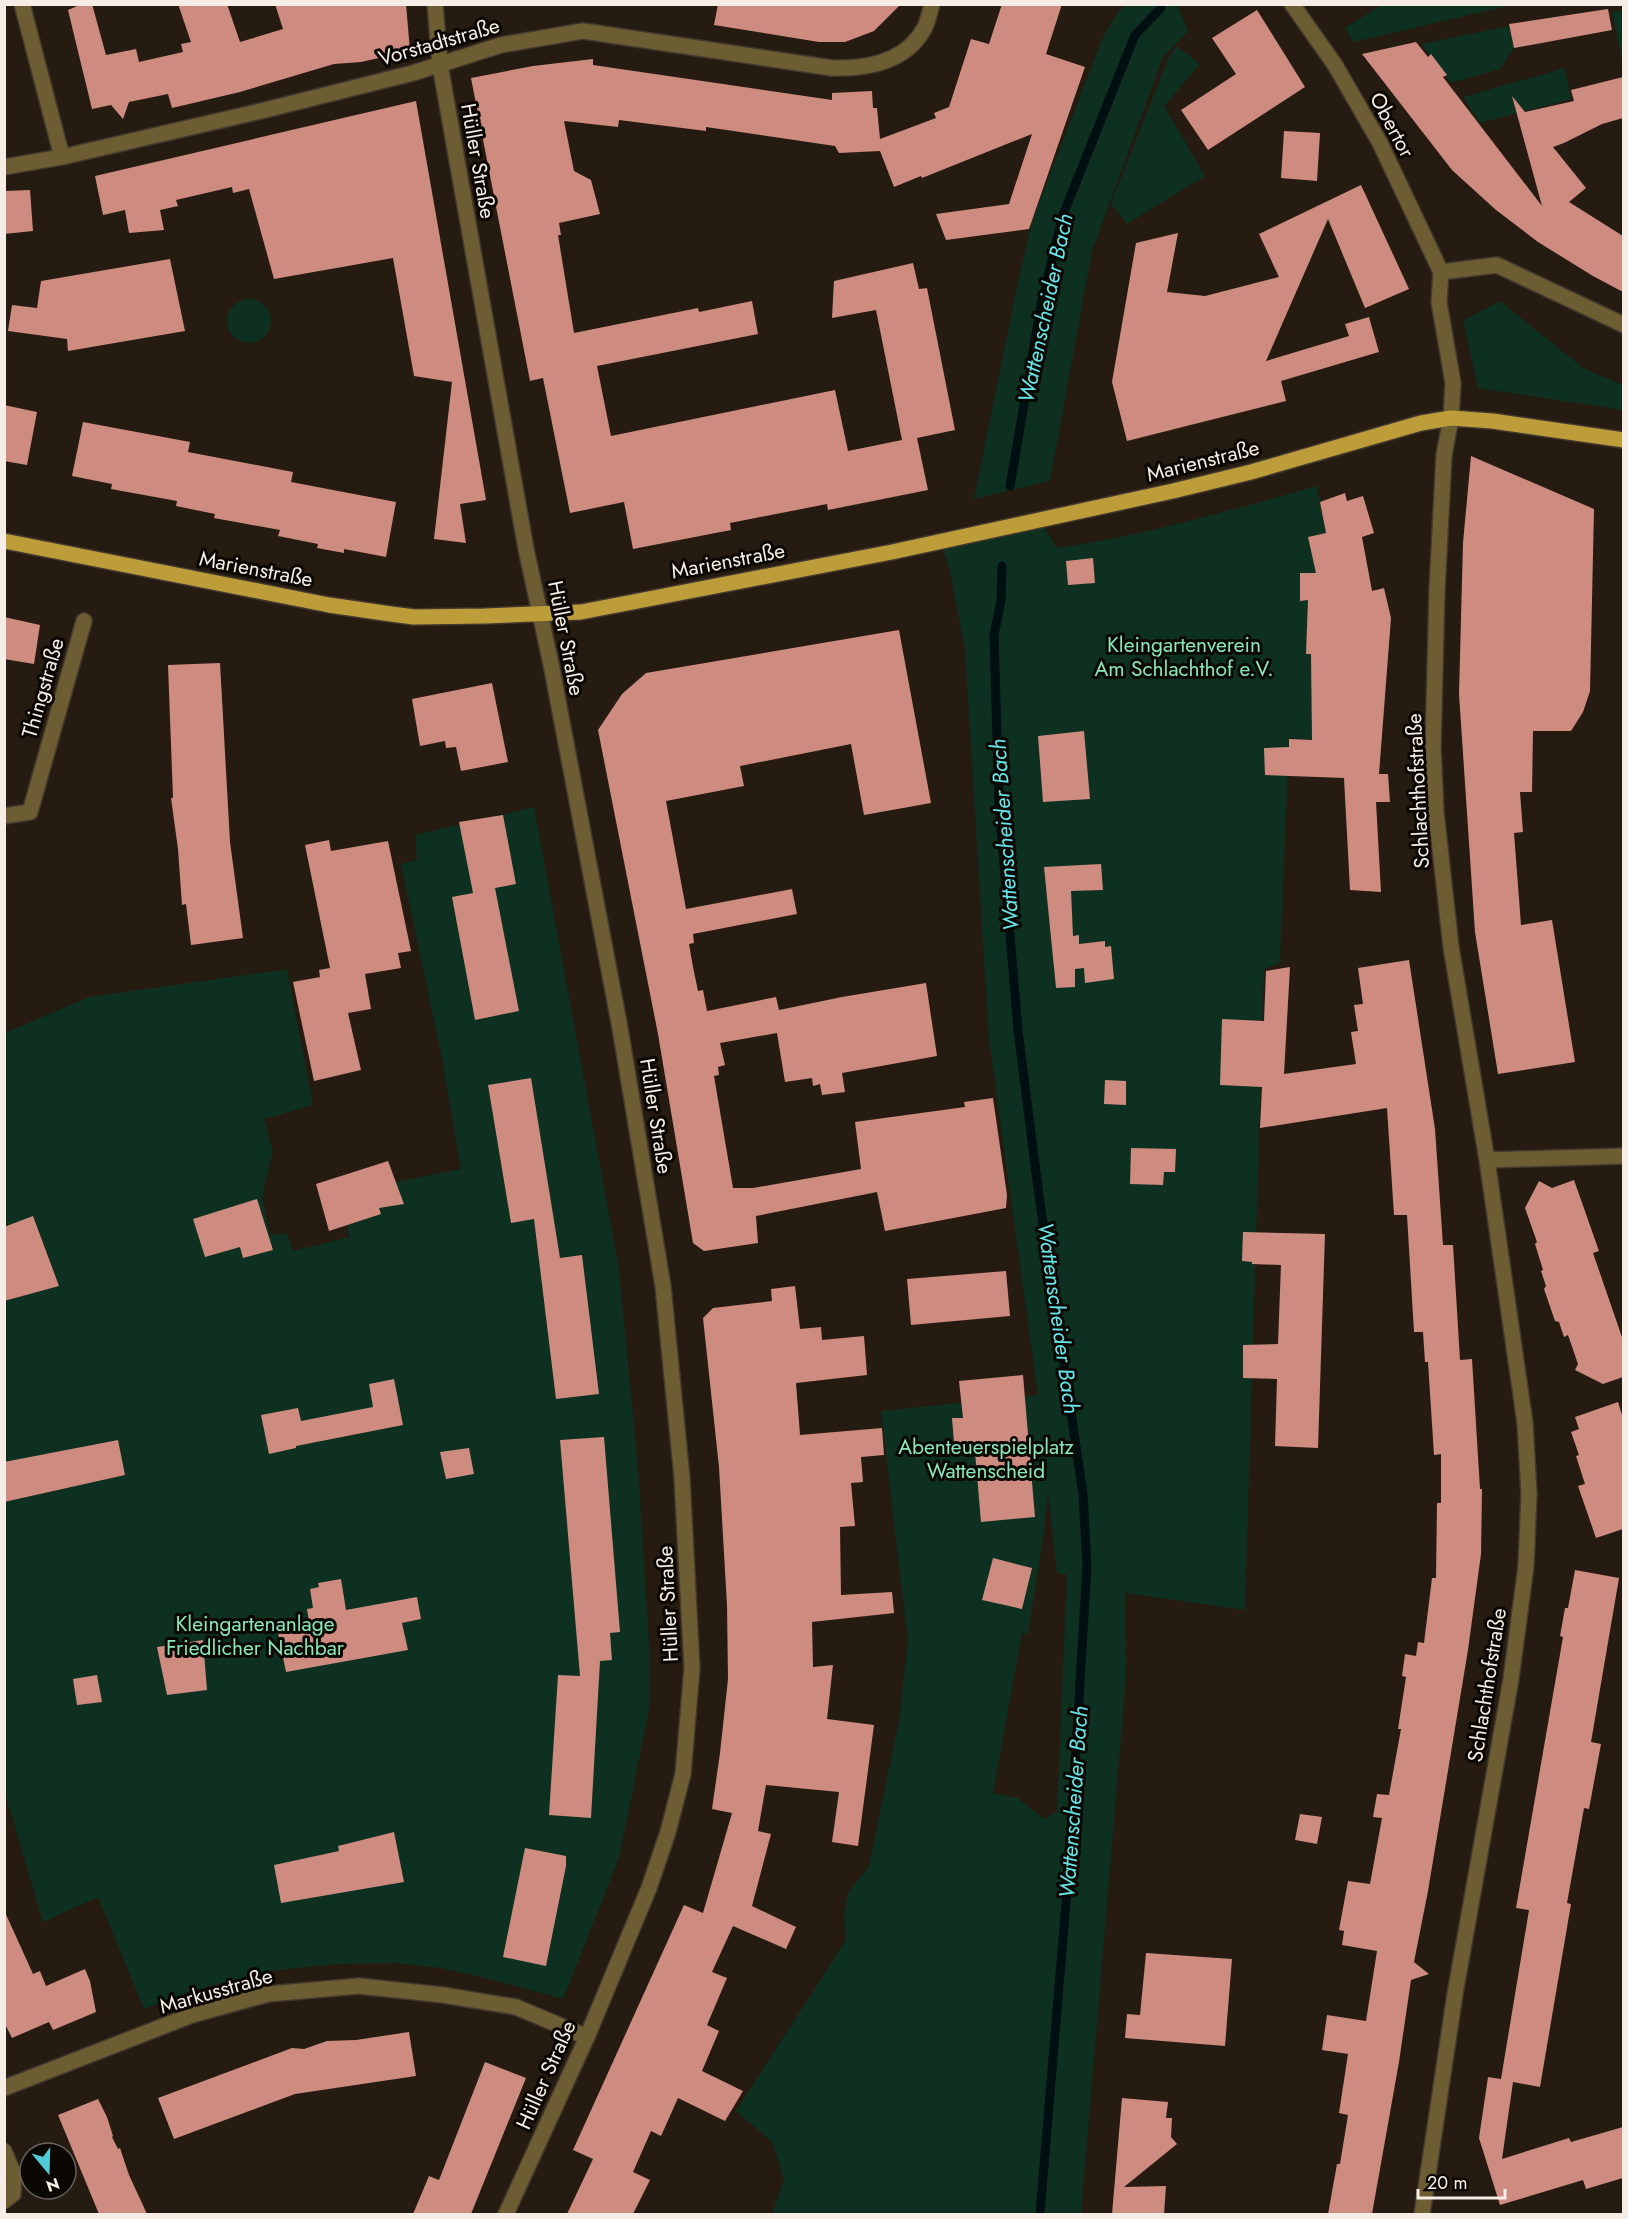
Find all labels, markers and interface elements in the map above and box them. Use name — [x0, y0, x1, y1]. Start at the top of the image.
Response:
street label: Vorstadtstraße — [375, 10, 503, 74]
street label: Obertor — [1362, 87, 1422, 164]
street label: Hüller Straße — [453, 101, 503, 221]
water label: Wattenscheider Bach — [1009, 210, 1081, 406]
street label: Marienstraße — [1144, 432, 1263, 489]
street label: Marienstraße — [669, 535, 788, 587]
street label: Marienstraße — [197, 543, 316, 595]
street label: Hüller Straße — [540, 578, 592, 698]
park label: Kleingartenverein Am Schlachthof e.V. — [1094, 630, 1274, 684]
street label: Thingstraße — [14, 634, 72, 742]
street label: Schlachthofstraße — [1399, 712, 1437, 869]
water label: Wattenscheider Bach — [981, 738, 1027, 932]
street label: Hüller Straße — [632, 1056, 680, 1176]
water label: Wattenscheider Bach — [1030, 1220, 1088, 1416]
park label: Abenteuerspielplatz Wattenscheid — [898, 1432, 1074, 1486]
street label: Hüller Straße — [650, 1545, 686, 1663]
street label: Schlachthofstraße — [1460, 1606, 1514, 1764]
park label: Kleingartenanlage Friedlicher Nachbar — [166, 1609, 345, 1663]
water label: Wattenscheider Bach — [1050, 1705, 1096, 1899]
street label: Markusstraße — [156, 1961, 276, 2021]
street label: Hüller Straße — [509, 2015, 583, 2134]
north arrow — [18, 2141, 78, 2201]
scale bar — [1418, 2162, 1505, 2200]
text: 20 m — [1427, 2170, 1467, 2196]
text: N — [43, 2172, 62, 2198]

